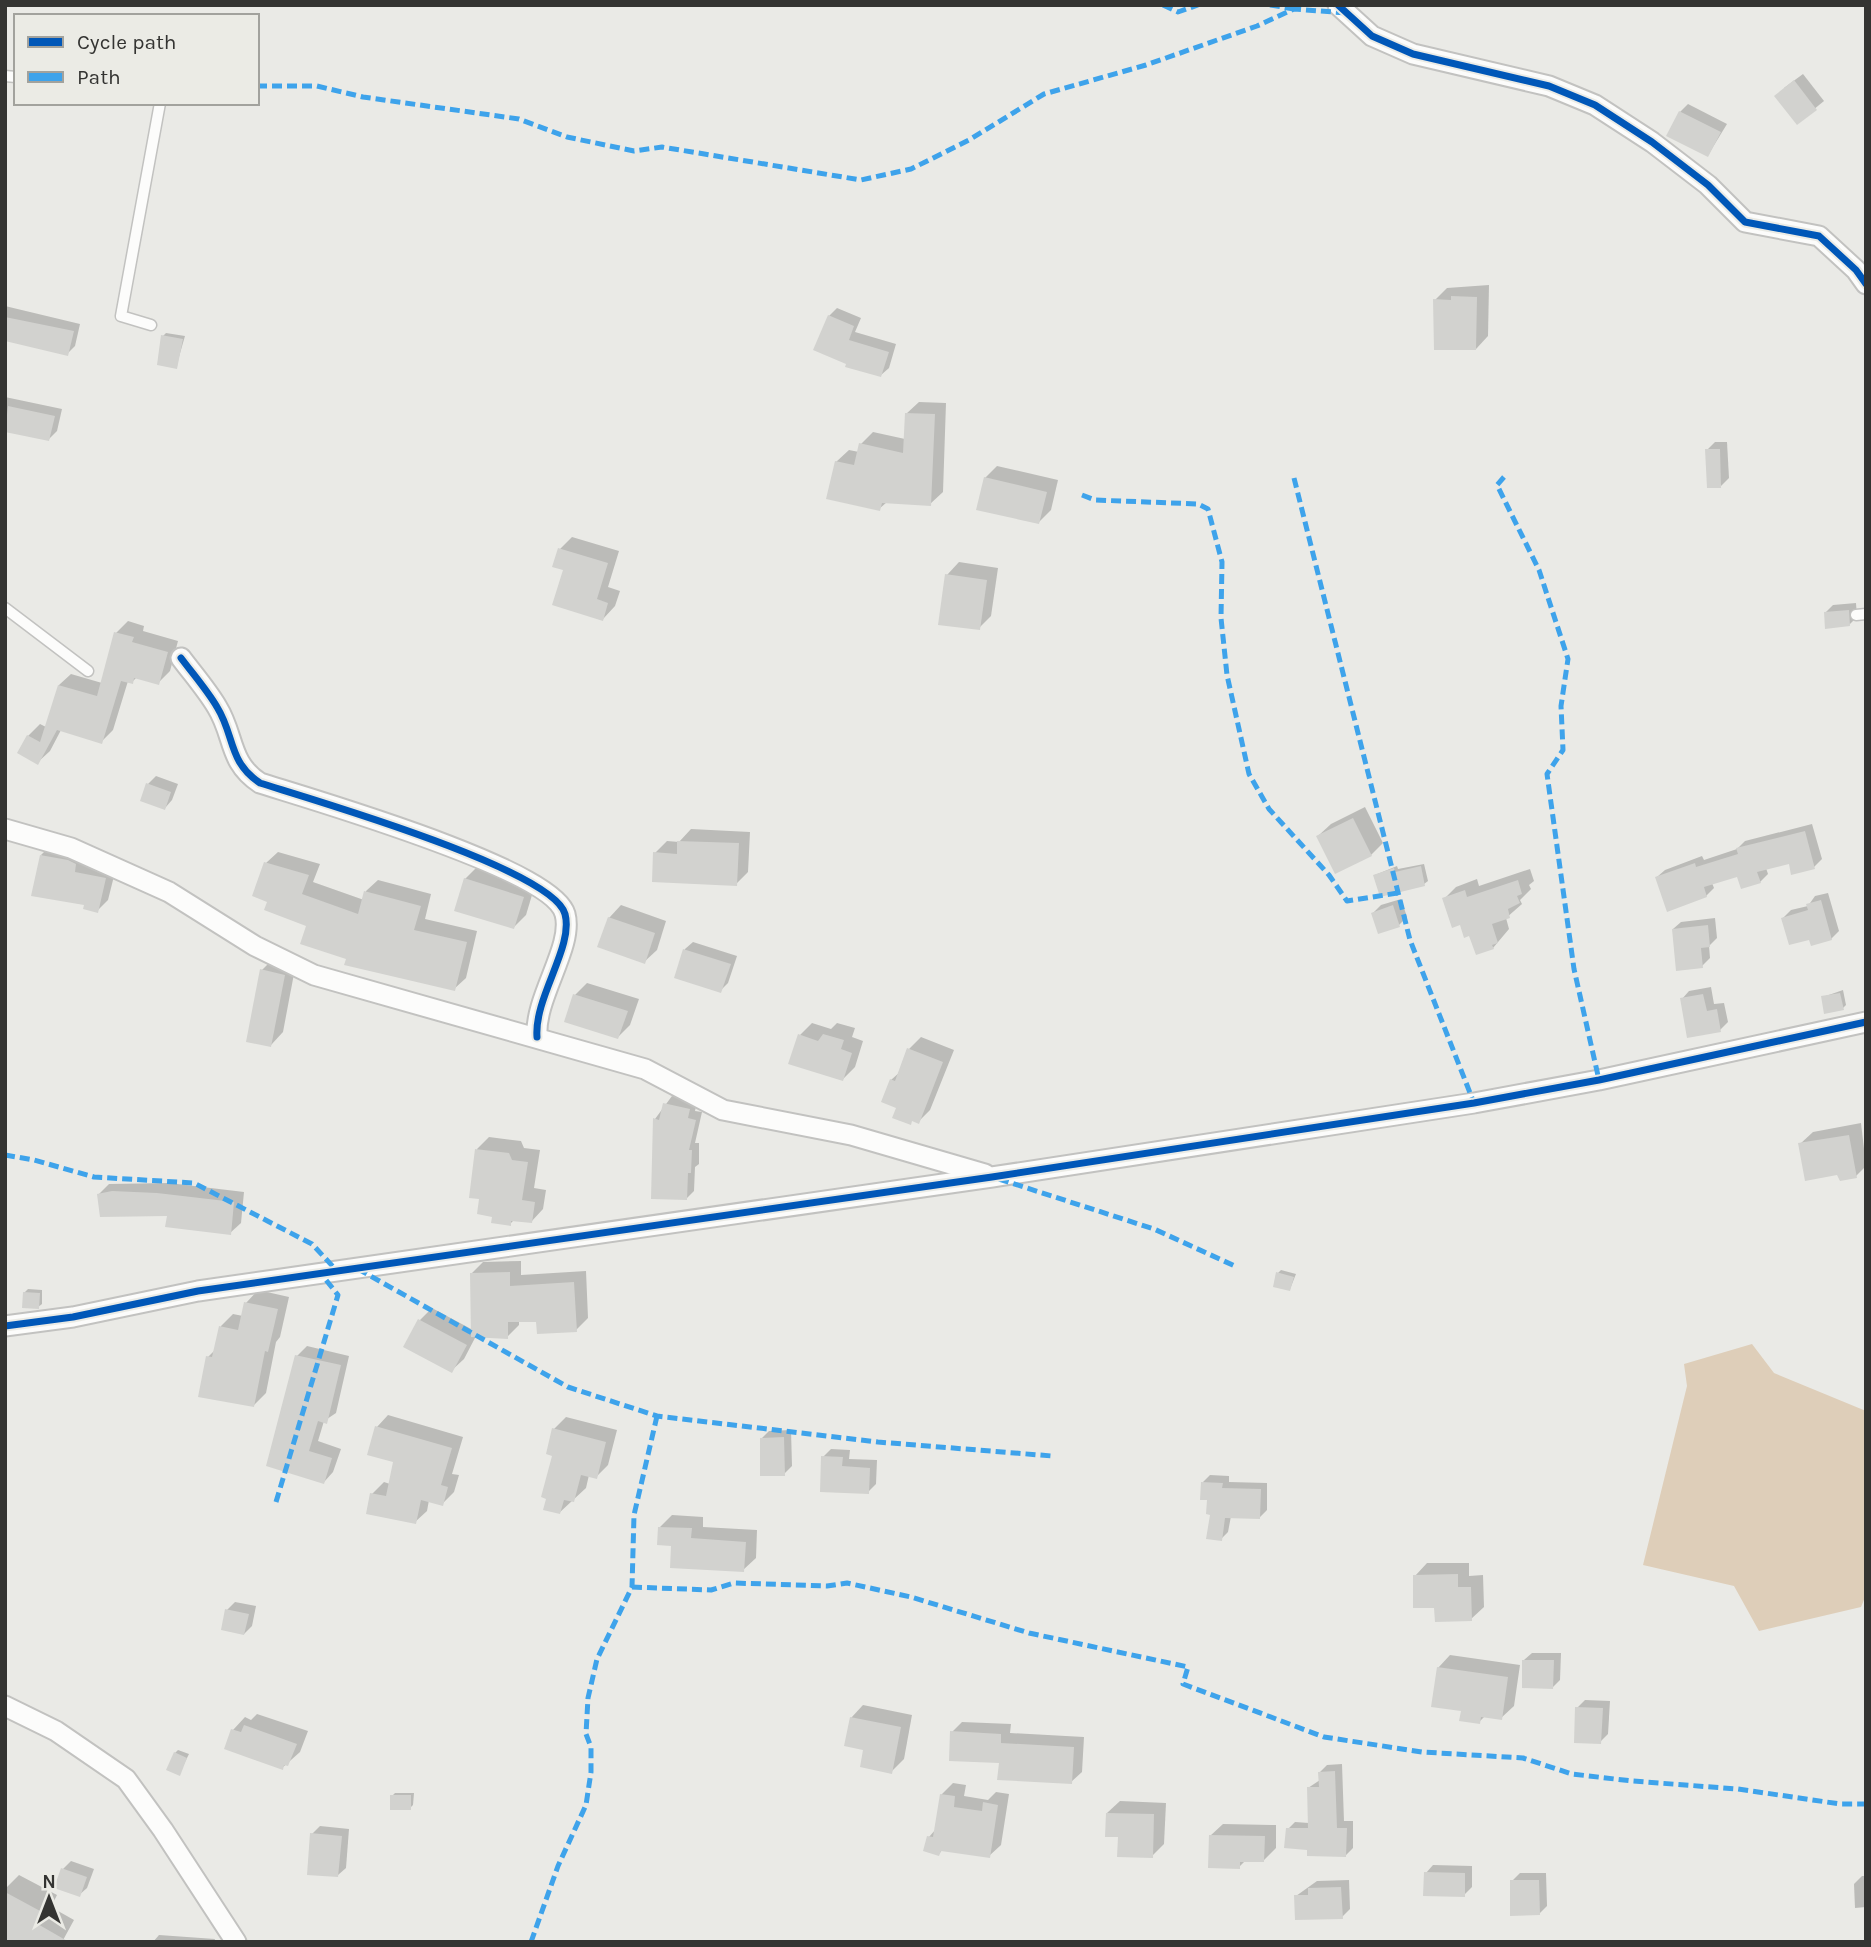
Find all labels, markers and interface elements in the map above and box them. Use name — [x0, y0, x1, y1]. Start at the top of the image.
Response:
legend — [14, 14, 259, 105]
text: Cycle path — [77, 30, 177, 54]
text: Path — [77, 65, 121, 89]
north arrow — [14, 1863, 84, 1933]
text: N — [42, 1871, 56, 1893]

